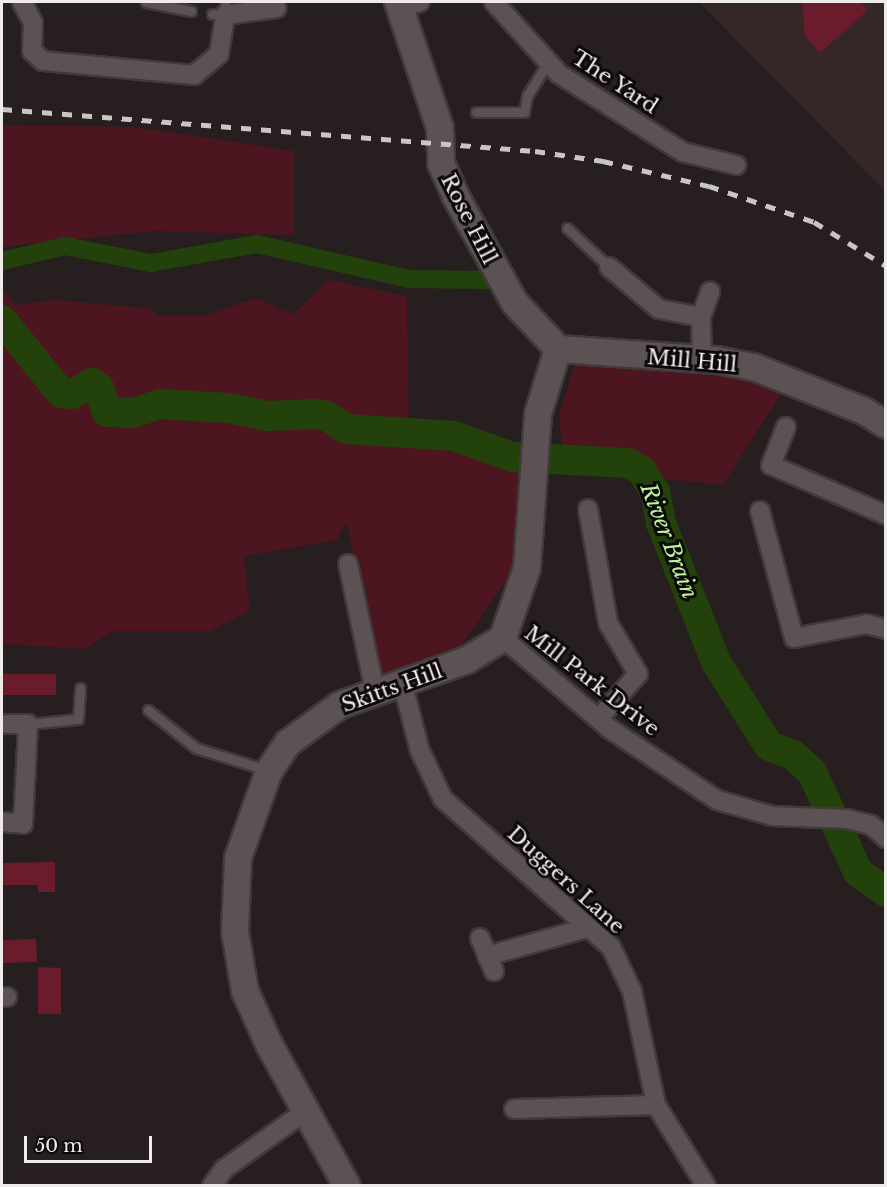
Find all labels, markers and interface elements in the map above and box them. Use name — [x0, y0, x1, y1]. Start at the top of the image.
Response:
street label: The Yard — [567, 45, 663, 119]
street label: Rose Hill — [436, 170, 502, 268]
street label: Mill Hill — [646, 345, 738, 377]
water label: River Brain — [635, 479, 703, 603]
street label: Mill Park Drive — [519, 620, 665, 742]
street label: Skitts Hill — [338, 658, 446, 718]
street label: Duggers Lane — [502, 821, 630, 939]
scale bar — [27, 1124, 154, 1162]
text: 50 m — [35, 1135, 83, 1157]

